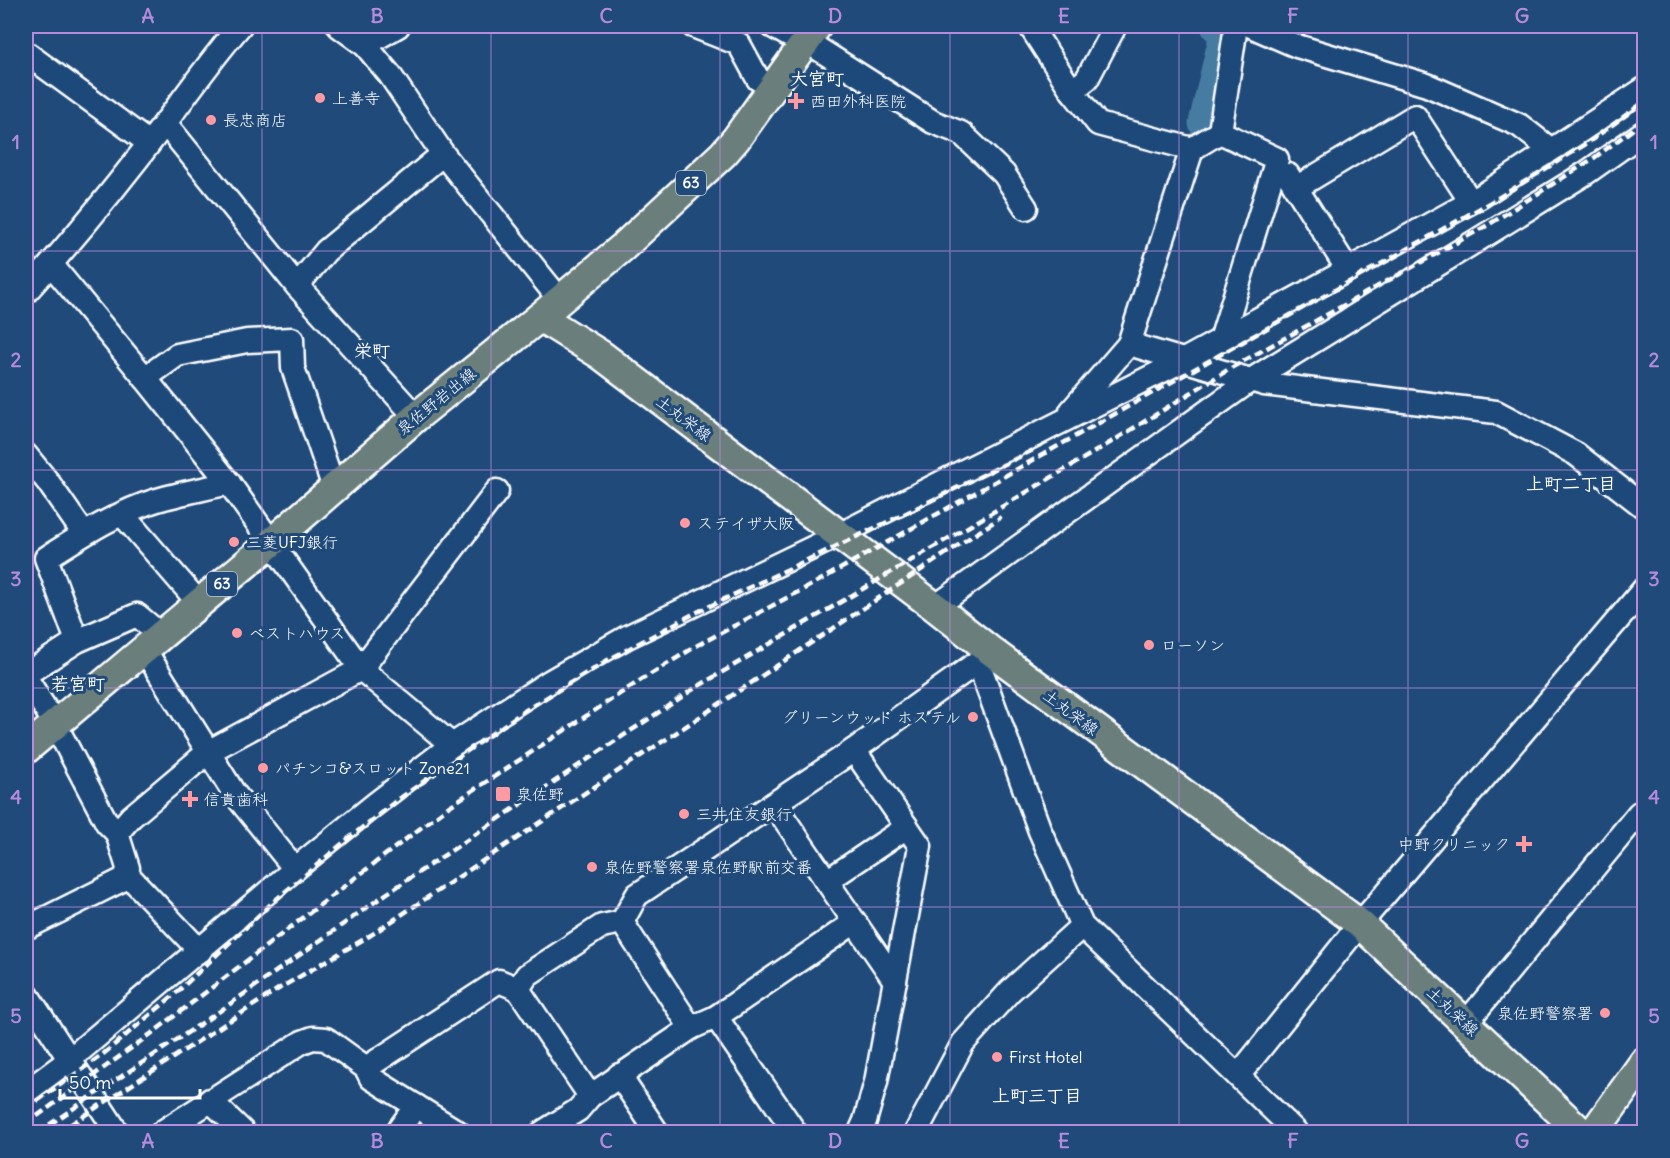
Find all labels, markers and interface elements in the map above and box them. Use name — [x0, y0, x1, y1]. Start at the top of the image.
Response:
text: A — [142, 3, 155, 28]
text: B — [370, 3, 384, 28]
text: C — [599, 3, 613, 28]
text: D — [828, 3, 842, 28]
text: E — [1058, 3, 1070, 28]
text: F — [1287, 3, 1299, 28]
text: G — [1515, 3, 1529, 28]
district label: 大宮町 — [790, 67, 844, 90]
place label: 上善寺 — [332, 88, 380, 108]
marker: 上善寺 — [313, 91, 327, 105]
place label: 西田外科医院 — [810, 91, 906, 111]
marker: 西田外科医院 — [787, 92, 805, 110]
place label: 長忠商店 — [223, 110, 287, 130]
marker: 長忠商店 — [204, 113, 218, 127]
text: 1 — [12, 129, 20, 154]
text: 1 — [1650, 129, 1658, 154]
road number: 63 — [676, 171, 706, 195]
district label: 栄町 — [354, 339, 390, 362]
text: 2 — [11, 347, 22, 372]
text: 2 — [1649, 347, 1660, 372]
street label: 泉佐野岩出線 — [392, 363, 480, 439]
street label: 土丸栄線 — [652, 391, 716, 445]
district label: 上町二丁目 — [1526, 472, 1616, 495]
place label: ステイザ大阪 — [697, 513, 794, 533]
marker: ステイザ大阪 — [678, 516, 692, 530]
place label: 三菱UFJ銀行 — [246, 532, 338, 552]
marker: 三菱UFJ銀行 — [227, 535, 241, 549]
text: 3 — [10, 566, 22, 591]
text: 3 — [1648, 566, 1660, 591]
road number: 63 — [207, 572, 237, 596]
place label: ベストハウス — [249, 623, 345, 643]
marker: ベストハウス — [230, 626, 244, 640]
place label: ローソン — [1161, 635, 1225, 655]
marker: ローソン — [1142, 638, 1156, 652]
district label: 若宮町 — [51, 672, 105, 695]
street label: 土丸栄線 — [1039, 685, 1103, 739]
place label: グリーンウッド ホステル — [782, 707, 961, 727]
marker: グリーンウッド ホステル — [966, 710, 980, 724]
place label: パチンコ&スロット Zone21 — [275, 758, 470, 778]
marker: パチンコ&スロット Zone21 — [256, 761, 270, 775]
text: 4 — [10, 784, 22, 809]
place label: 泉佐野 — [516, 784, 564, 804]
text: 4 — [1648, 784, 1660, 809]
marker: 泉佐野 — [494, 785, 512, 803]
place label: 信貴歯科 — [204, 789, 268, 809]
marker: 信貴歯科 — [181, 790, 199, 808]
place label: 三井住友銀行 — [696, 804, 792, 824]
marker: 三井住友銀行 — [677, 807, 691, 821]
place label: 中野クリニック — [1398, 834, 1510, 854]
marker: 中野クリニック — [1515, 835, 1533, 853]
place label: 泉佐野警察署泉佐野駅前交番 — [604, 857, 812, 877]
marker: 泉佐野警察署泉佐野駅前交番 — [585, 860, 599, 874]
street label: 土丸栄線 — [1423, 982, 1483, 1040]
text: 5 — [10, 1003, 22, 1028]
place label: 泉佐野警察署 — [1497, 1003, 1593, 1023]
text: 5 — [1648, 1003, 1660, 1028]
marker: 泉佐野警察署 — [1598, 1006, 1612, 1020]
place label: First Hotel — [1009, 1047, 1082, 1067]
marker: First Hotel — [990, 1050, 1004, 1064]
scale bar — [60, 1062, 200, 1100]
text: 50 m — [69, 1071, 111, 1094]
district label: 上町三丁目 — [992, 1084, 1082, 1107]
text: A — [142, 1128, 155, 1153]
text: B — [370, 1128, 384, 1153]
text: C — [599, 1128, 613, 1153]
text: D — [828, 1128, 842, 1153]
text: E — [1058, 1128, 1070, 1153]
text: F — [1287, 1128, 1299, 1153]
text: G — [1515, 1128, 1529, 1153]

